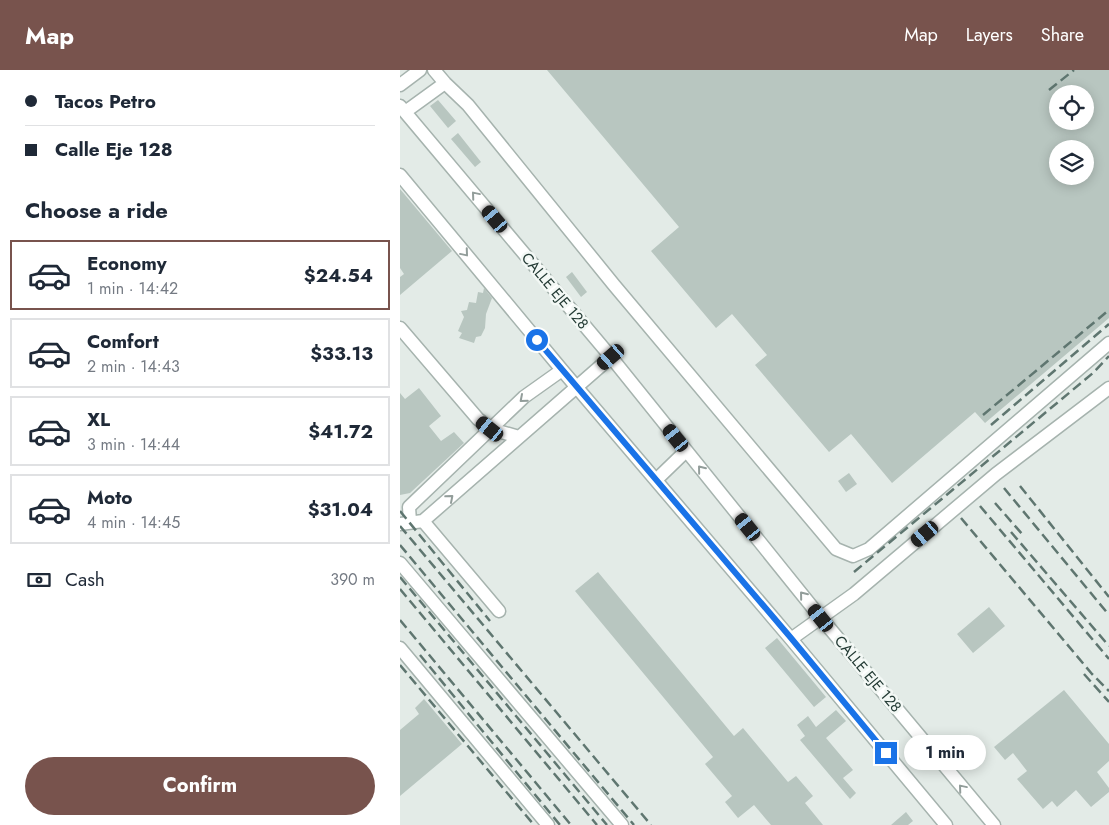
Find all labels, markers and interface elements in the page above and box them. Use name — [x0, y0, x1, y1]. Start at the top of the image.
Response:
text: Map — [25, 18, 74, 53]
text: Map — [904, 22, 938, 48]
text: Layers — [966, 22, 1013, 48]
text: Share — [1041, 22, 1084, 48]
map controls — [1049, 85, 1094, 185]
button: locate — [1049, 85, 1094, 130]
text: Tacos Petro — [55, 88, 156, 115]
text: Calle Eje 128 — [55, 136, 173, 163]
button: layers — [1049, 140, 1094, 185]
one-way arrow — [472, 192, 480, 201]
text: Choose a ride — [25, 194, 168, 226]
car — [479, 203, 510, 235]
one-way arrow — [459, 247, 468, 256]
street label: CALLE EJE 128 — [516, 248, 594, 334]
text: Economy — [87, 250, 167, 277]
icon: car — [27, 253, 72, 298]
text: $24.54 — [304, 262, 373, 289]
text: 1 min · 14:42 — [87, 277, 178, 300]
text: Comfort — [87, 328, 159, 355]
route start — [526, 329, 548, 351]
icon: car — [27, 331, 72, 376]
text: $33.13 — [310, 340, 373, 367]
car — [594, 341, 627, 373]
text: 2 min · 14:43 — [87, 355, 180, 378]
one-way arrow — [519, 393, 528, 402]
text: XL — [87, 406, 110, 433]
icon: car — [27, 409, 72, 454]
car — [473, 414, 506, 444]
text: $41.72 — [308, 418, 373, 445]
car — [660, 422, 691, 454]
text: 3 min · 14:44 — [87, 433, 180, 456]
one-way arrow — [698, 466, 706, 475]
text: Moto — [87, 484, 132, 511]
icon: car — [27, 487, 72, 532]
one-way arrow — [444, 494, 453, 503]
text: $31.04 — [308, 496, 373, 523]
text: 4 min · 14:45 — [87, 511, 180, 534]
car — [732, 511, 763, 543]
car — [908, 519, 941, 549]
icon: cash — [25, 566, 53, 594]
text: Cash — [65, 566, 105, 593]
text: 390 m — [330, 568, 375, 591]
one-way arrow — [799, 592, 808, 601]
car — [805, 602, 836, 634]
street label: CALLE EJE 128 — [829, 631, 907, 717]
callout: 1 min — [904, 736, 986, 770]
text: 1 min — [925, 741, 965, 764]
route end — [875, 742, 897, 764]
button: Confirm — [25, 757, 375, 815]
one-way arrow — [959, 784, 968, 793]

